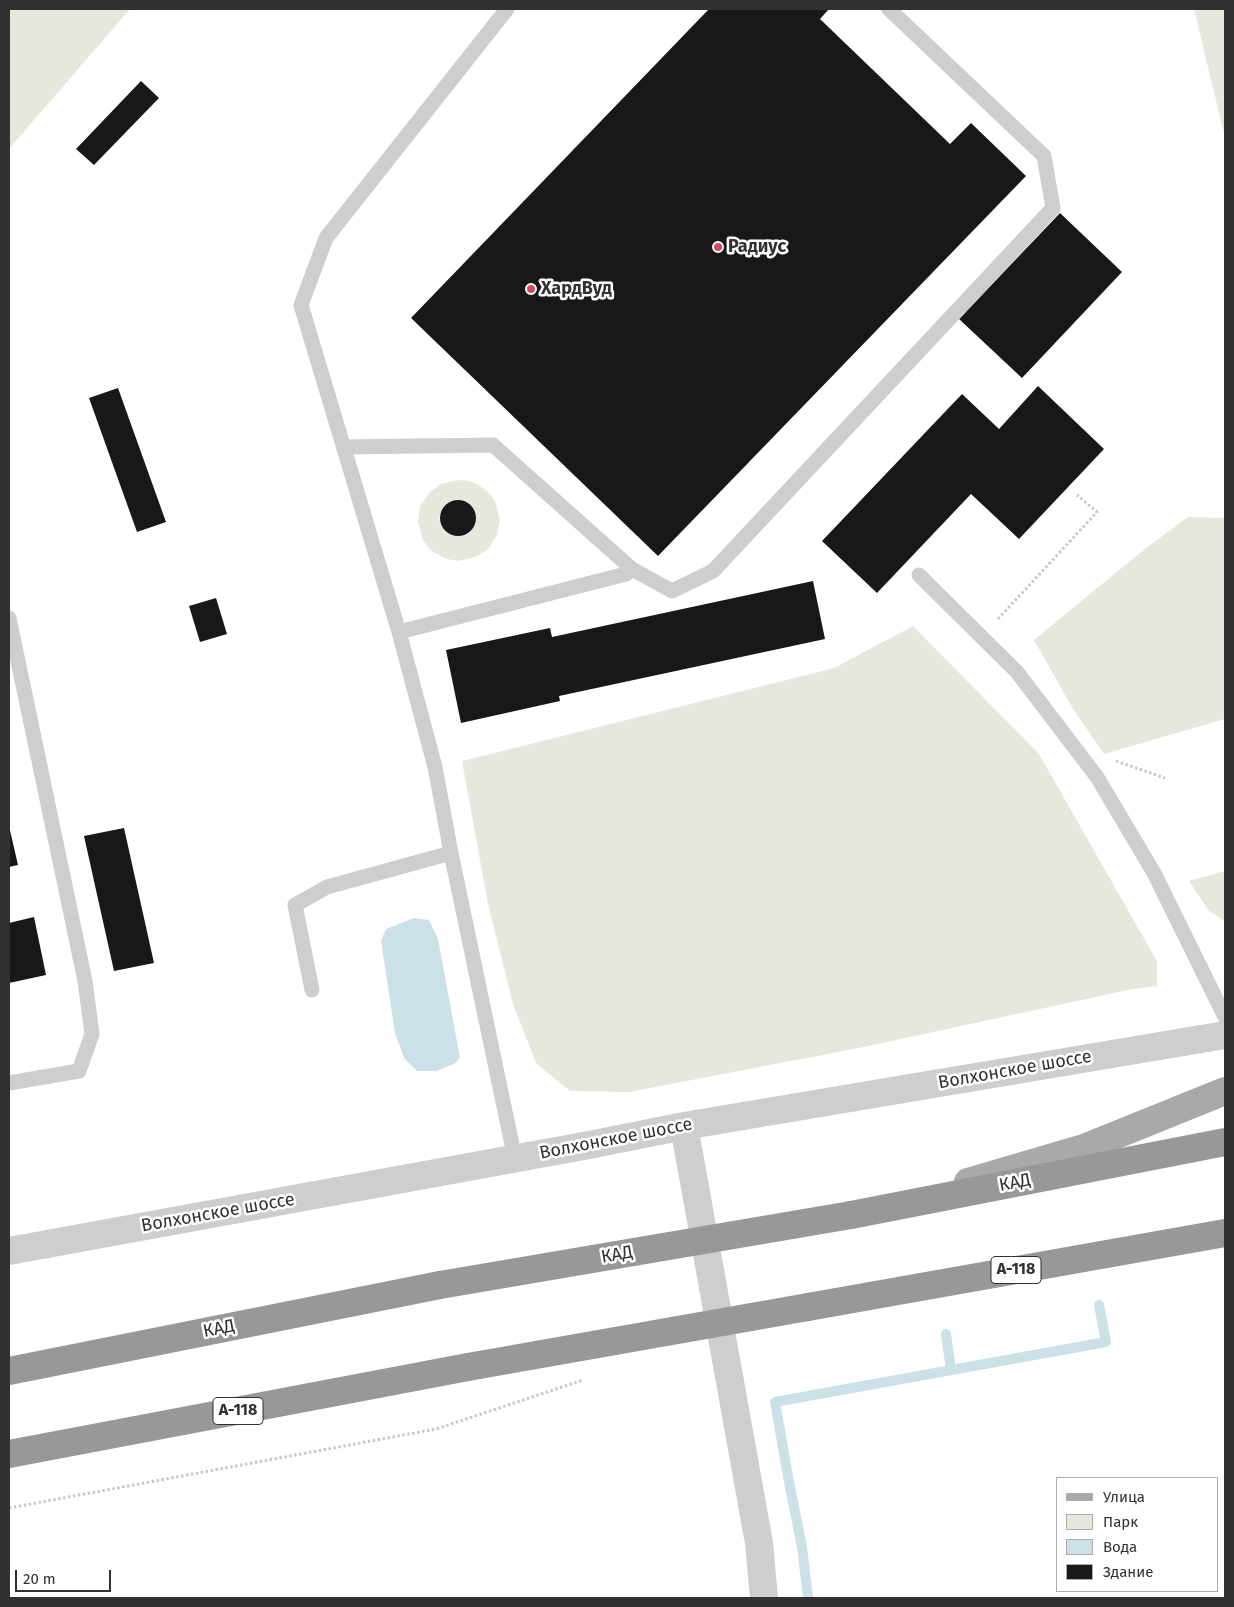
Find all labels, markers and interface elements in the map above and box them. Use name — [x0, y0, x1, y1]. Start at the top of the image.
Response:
place label: Радиус — [728, 236, 786, 258]
marker: Радиус — [712, 241, 724, 253]
place label: ХардВуд — [541, 278, 612, 300]
marker: ХардВуд — [525, 283, 537, 295]
street label: Волхонское шоссе — [937, 1046, 1093, 1094]
street label: Волхонское шоссе — [538, 1114, 694, 1164]
street label: КАД — [997, 1169, 1033, 1197]
street label: Волхонское шоссе — [140, 1189, 296, 1237]
street label: КАД — [599, 1242, 635, 1268]
road number: А-118 — [991, 1256, 1041, 1284]
street label: КАД — [201, 1315, 237, 1343]
road number: А-118 — [213, 1398, 263, 1424]
legend — [1056, 1477, 1219, 1592]
text: Улица — [1103, 1488, 1145, 1506]
text: Парк — [1103, 1513, 1138, 1531]
text: Вода — [1103, 1538, 1137, 1556]
scale bar — [18, 1560, 114, 1592]
text: Здание — [1103, 1563, 1153, 1581]
text: 20 m — [23, 1570, 56, 1588]

